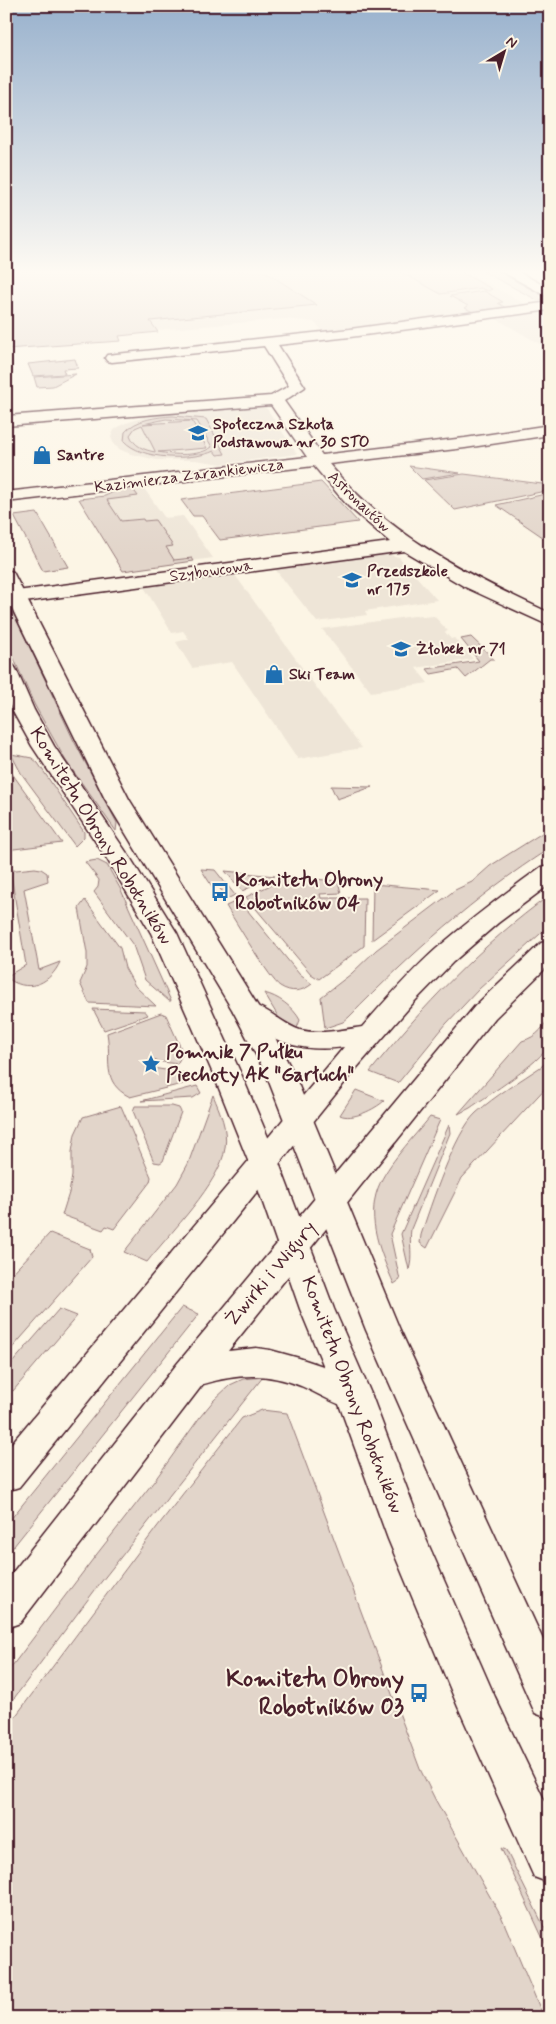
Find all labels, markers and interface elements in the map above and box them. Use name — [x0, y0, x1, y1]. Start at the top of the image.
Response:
north arrow — [478, 28, 528, 78]
text: N — [502, 33, 521, 53]
place label: Społeczna Szkoła Podstawowa nr 30 STO — [213, 414, 370, 453]
school or university icon: Społeczna Szkoła Podstawowa nr 30 STO — [187, 422, 209, 444]
shop icon: Santre — [31, 444, 53, 466]
place label: Santre — [57, 445, 104, 466]
street label: Kazimierza Zarankiewicza — [93, 454, 285, 498]
street label: Astronautów — [323, 467, 395, 537]
street label: Szybowcowa — [168, 555, 254, 587]
place label: Przedszkole nr 175 — [367, 561, 448, 600]
school or university icon: Przedszkole nr 175 — [341, 569, 363, 591]
school or university icon: Żłobek nr 71 — [390, 638, 412, 660]
place label: Żłobek nr 71 — [416, 639, 506, 660]
shop icon: Ski Team — [263, 663, 285, 685]
place label: Ski Team — [289, 664, 355, 685]
street label: Komitetu Obrony Robotników — [23, 722, 179, 950]
place label: Komitetu Obrony Robotników 04 — [235, 867, 383, 917]
bus stop icon: Komitetu Obrony Robotników 04 — [209, 881, 231, 903]
place label: Pomnik 7 Pułku Piechoty AK "Garłuch" — [166, 1039, 355, 1089]
place icon: Pomnik 7 Pułku Piechoty AK "Garłuch" — [140, 1053, 162, 1075]
street label: Żwirki i Wigury — [219, 1215, 325, 1334]
street label: Komitetu Obrony Robotników — [294, 1272, 410, 1518]
place label: Komitetu Obrony Robotników 03 — [226, 1664, 404, 1723]
bus stop icon: Komitetu Obrony Robotników 03 — [408, 1682, 430, 1704]

